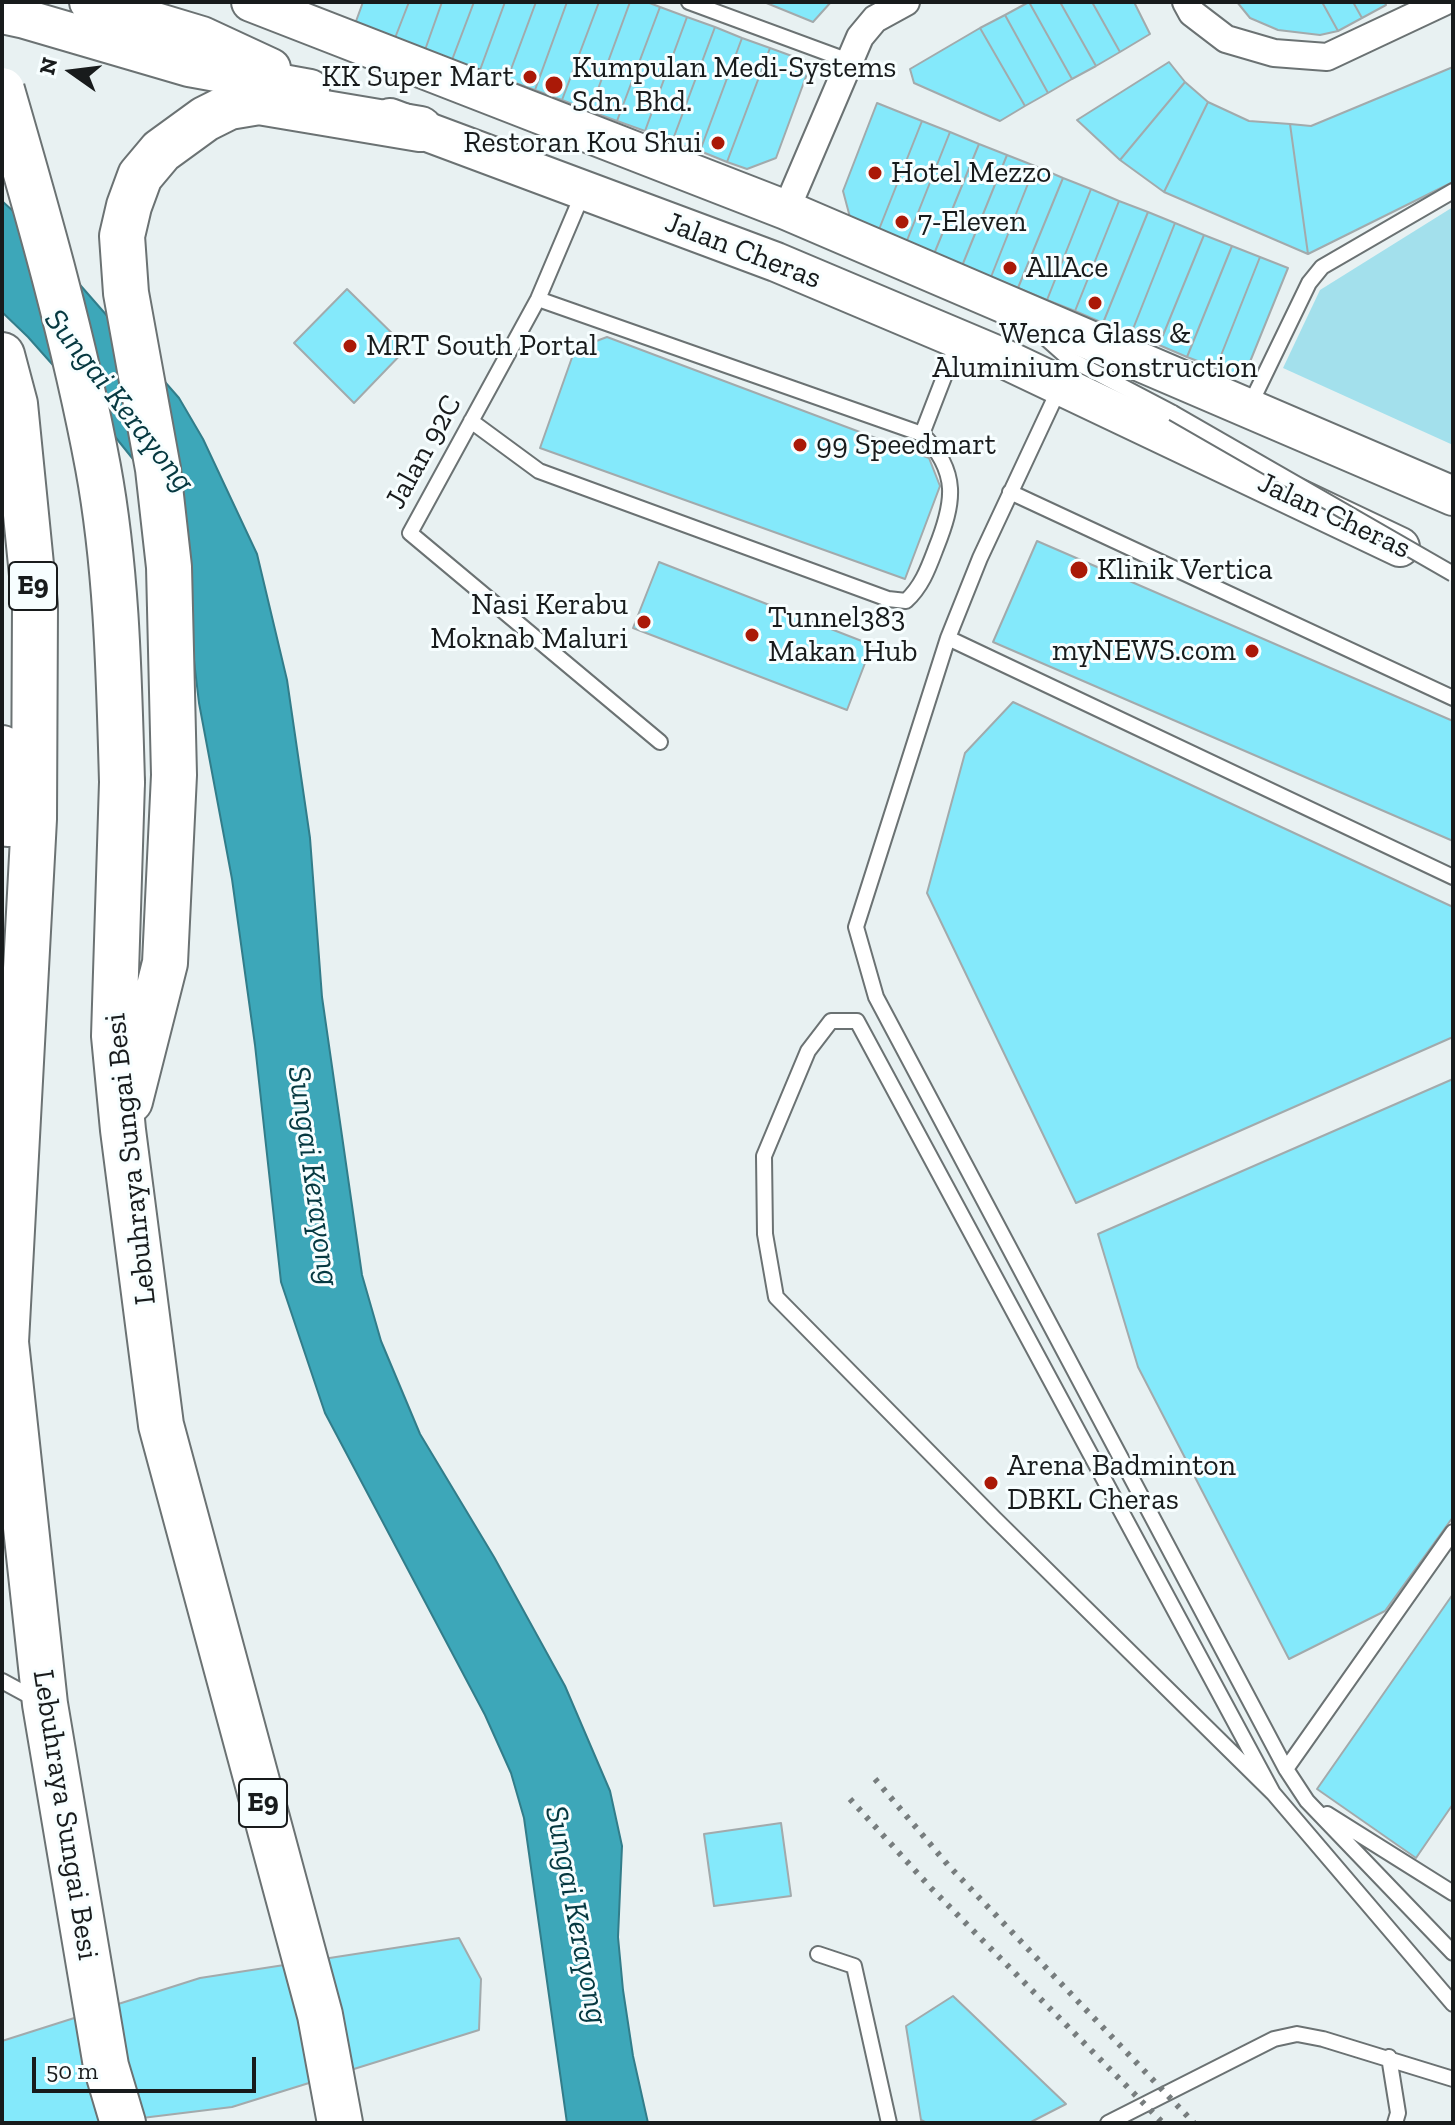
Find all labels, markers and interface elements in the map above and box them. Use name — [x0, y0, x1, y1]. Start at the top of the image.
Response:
north arrow — [32, 32, 112, 112]
place label: Kumpulan Medi-Systems Sdn. Bhd. — [572, 50, 896, 120]
text: N — [33, 55, 63, 77]
place label: KK Super Mart — [321, 59, 514, 95]
marker: KK Super Mart — [521, 68, 539, 86]
marker: Kumpulan Medi-Systems Sdn. Bhd. — [543, 74, 565, 96]
place label: Restoran Kou Shui — [463, 125, 702, 161]
marker: Restoran Kou Shui — [709, 134, 727, 152]
place label: Hotel Mezzo — [891, 155, 1051, 191]
marker: Hotel Mezzo — [866, 164, 884, 182]
place label: 7-Eleven — [918, 204, 1026, 240]
street label: Jalan Cheras — [660, 205, 826, 297]
marker: 7-Eleven — [893, 213, 911, 231]
place label: AllAce — [1026, 250, 1108, 286]
marker: AllAce — [1001, 259, 1019, 277]
marker: Wenca Glass & Aluminium Construction — [1086, 294, 1104, 312]
water label: Sungai Kerayong — [36, 302, 202, 500]
place label: Wenca Glass & Aluminium Construction — [932, 316, 1258, 386]
place label: MRT South Portal — [366, 328, 597, 364]
marker: MRT South Portal — [341, 337, 359, 355]
street label: Jalan 92C — [378, 389, 470, 515]
place label: 99 Speedmart — [816, 427, 996, 463]
marker: 99 Speedmart — [791, 436, 809, 454]
street label: Jalan Cheras — [1252, 465, 1416, 567]
place label: Klinik Vertica — [1097, 552, 1273, 588]
marker: Klinik Vertica — [1068, 559, 1090, 581]
road number: E9 — [9, 562, 57, 610]
place label: Nasi Kerabu Moknab Maluri — [430, 587, 628, 658]
place label: Tunnel383 Makan Hub — [768, 600, 918, 670]
marker: Nasi Kerabu Moknab Maluri — [635, 613, 653, 631]
marker: Tunnel383 Makan Hub — [743, 626, 761, 644]
place label: myNEWS.com — [1052, 633, 1236, 669]
marker: myNEWS.com — [1243, 642, 1261, 660]
street label: Lebuhraya Sungai Besi — [98, 1011, 164, 1307]
water label: Sungai Kerayong — [279, 1064, 347, 1288]
place label: Arena Badminton DBKL Cheras — [1007, 1448, 1236, 1518]
marker: Arena Badminton DBKL Cheras — [982, 1474, 1000, 1492]
street label: Lebuhraya Sungai Besi — [24, 1667, 106, 1963]
road number: E9 — [239, 1779, 287, 1827]
water label: Sungai Kerayong — [536, 1803, 616, 2027]
scale bar — [36, 2041, 260, 2091]
text: 50 m — [46, 2056, 98, 2085]

